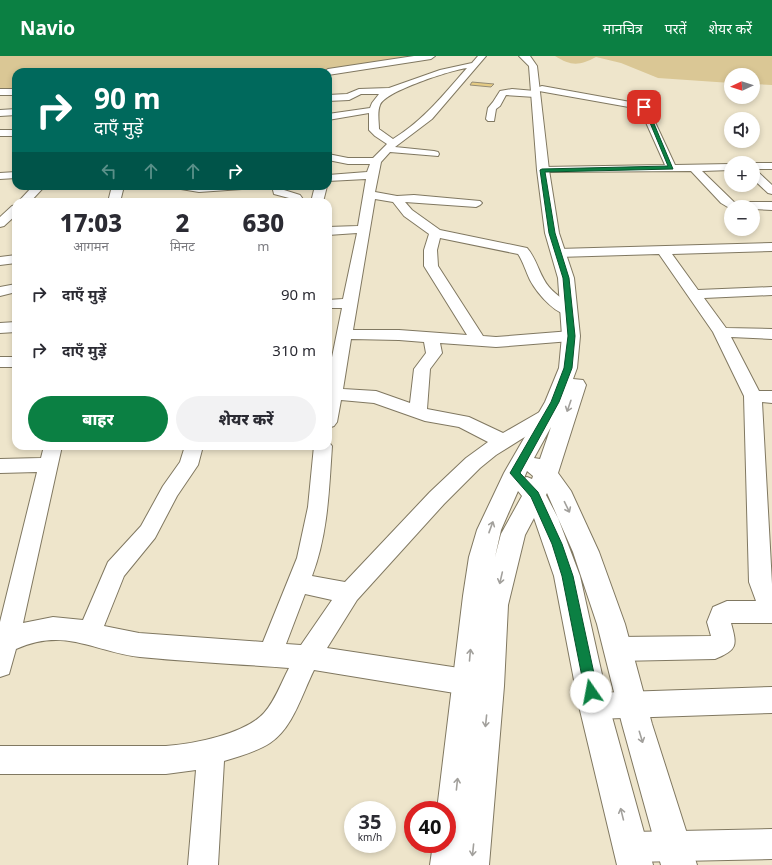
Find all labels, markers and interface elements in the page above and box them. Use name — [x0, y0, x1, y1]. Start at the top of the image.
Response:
text: Navio — [20, 15, 75, 41]
text: मानचित्र — [603, 19, 643, 38]
text: परतें — [665, 19, 687, 38]
text: शेयर करें — [709, 19, 752, 38]
north arrow — [724, 68, 760, 104]
map controls — [724, 68, 760, 236]
text: 90 m — [94, 79, 161, 117]
icon: right — [28, 84, 80, 136]
pin — [627, 90, 661, 124]
icon: arrive — [633, 96, 655, 118]
button: sound — [724, 112, 760, 148]
text: दाएँ मुड़ें — [94, 115, 143, 139]
button: + — [724, 156, 760, 192]
icon: left — [98, 160, 120, 182]
icon: ahead — [140, 160, 162, 182]
icon: ahead — [182, 160, 204, 182]
icon: right — [224, 160, 246, 182]
button: − — [724, 200, 760, 236]
text: 17:03 — [60, 206, 122, 239]
text: 2 — [175, 206, 189, 239]
text: 630 — [243, 206, 284, 239]
text: आगमन — [73, 237, 109, 255]
text: मिनट — [170, 237, 195, 255]
text: m — [257, 237, 269, 255]
icon: right — [28, 283, 50, 305]
text: दाएँ मुड़ें — [62, 284, 106, 304]
text: 90 m — [281, 284, 316, 304]
icon: right — [28, 339, 50, 361]
text: दाएँ मुड़ें — [62, 340, 106, 360]
text: 310 m — [272, 340, 316, 360]
button: बाहर — [28, 396, 168, 442]
button: शेयर करें — [176, 396, 316, 442]
one-way arrow — [565, 399, 572, 412]
one-way arrow — [564, 501, 571, 513]
one-way arrow — [487, 522, 495, 534]
one-way arrow — [497, 571, 505, 584]
one-way arrow — [467, 649, 474, 662]
position arrow — [570, 671, 612, 713]
one-way arrow — [482, 714, 490, 727]
one-way arrow — [638, 730, 645, 743]
one-way arrow — [453, 778, 460, 791]
speed limit sign: 40 — [404, 801, 456, 853]
one-way arrow — [618, 807, 626, 820]
text: 35 — [359, 808, 381, 835]
text: km/h — [358, 830, 382, 844]
one-way arrow — [469, 843, 477, 856]

